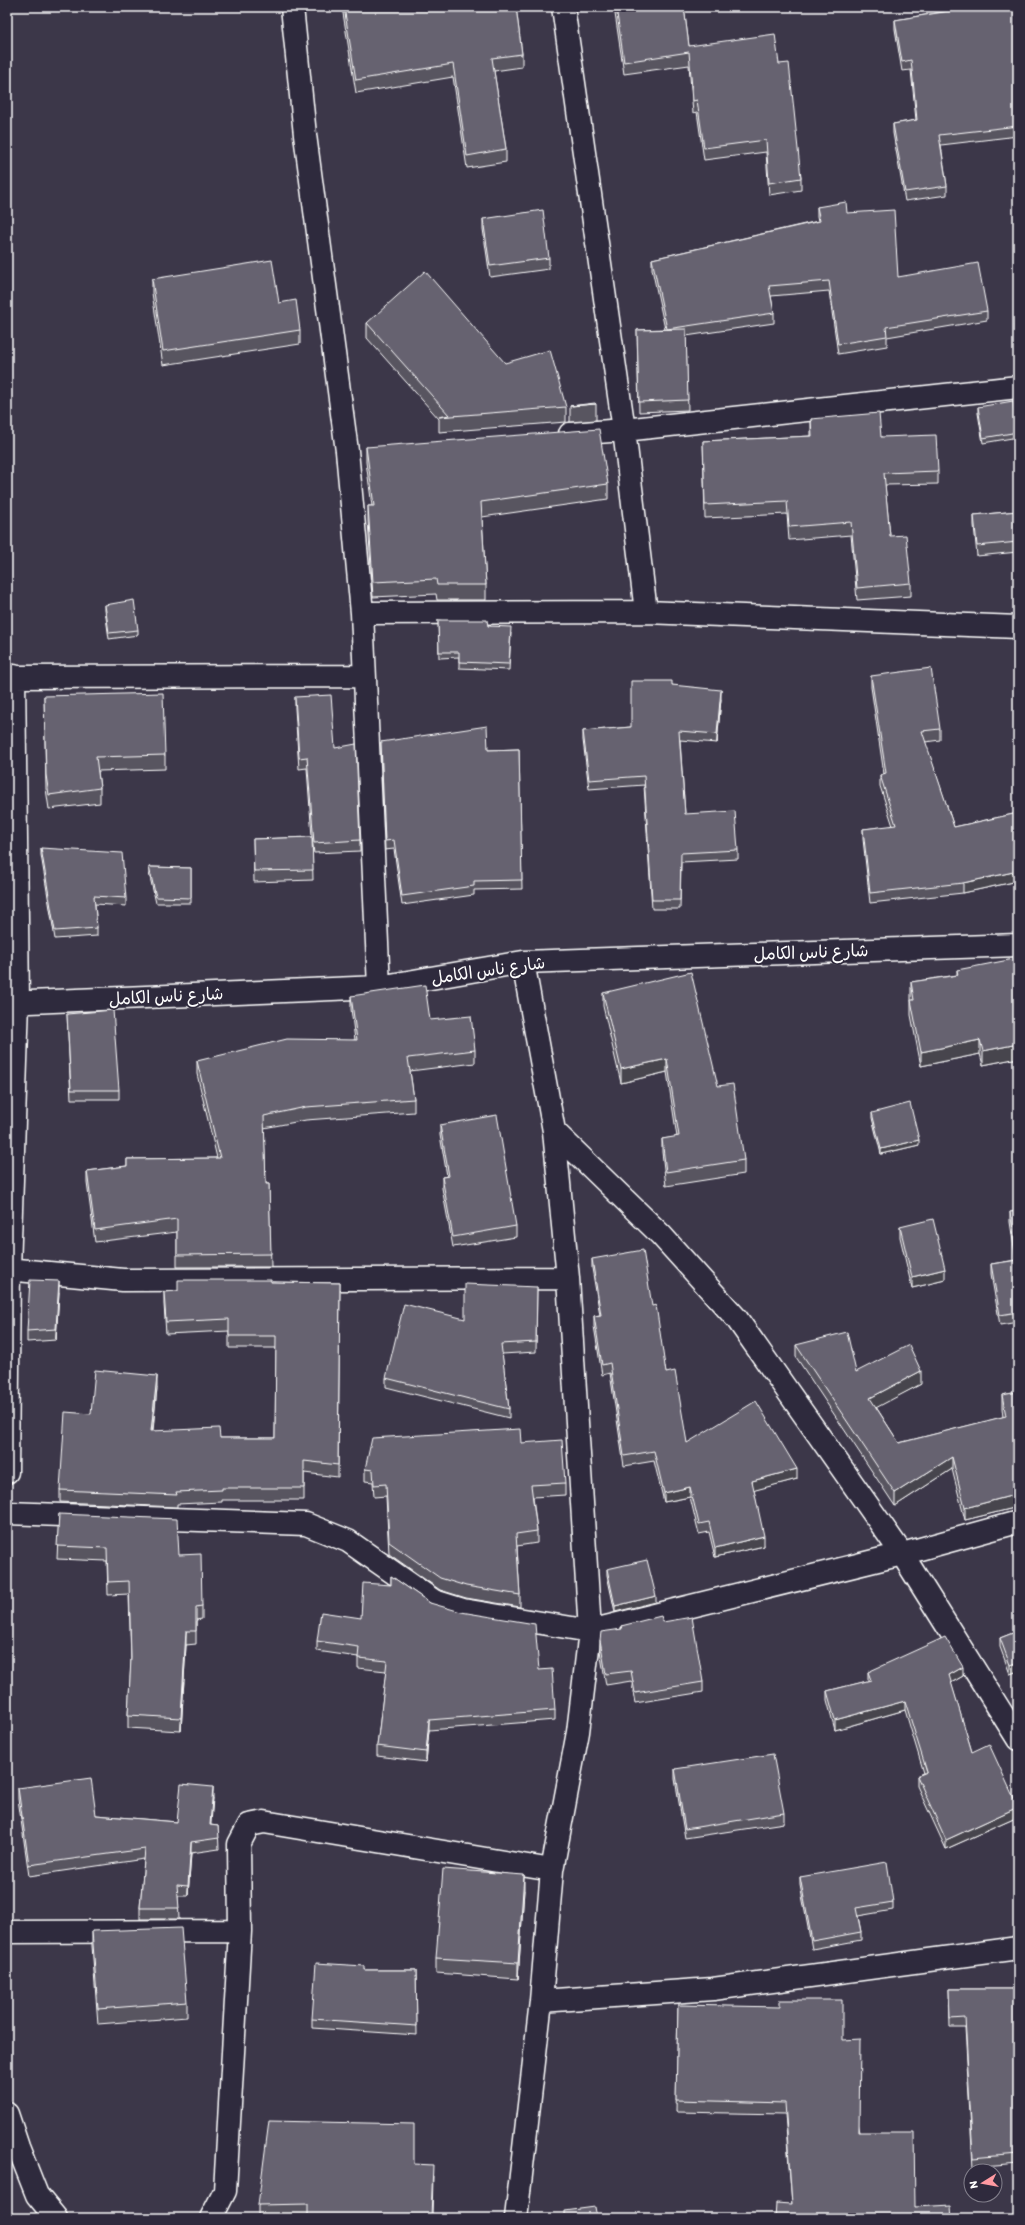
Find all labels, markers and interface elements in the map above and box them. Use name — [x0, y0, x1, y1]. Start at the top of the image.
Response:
street label: شارع ناس الكامل — [753, 940, 869, 966]
street label: شارع ناس الكامل — [430, 952, 547, 990]
street label: شارع ناس الكامل — [108, 983, 224, 1011]
north arrow — [963, 2163, 1003, 2203]
text: N — [967, 2180, 981, 2190]

